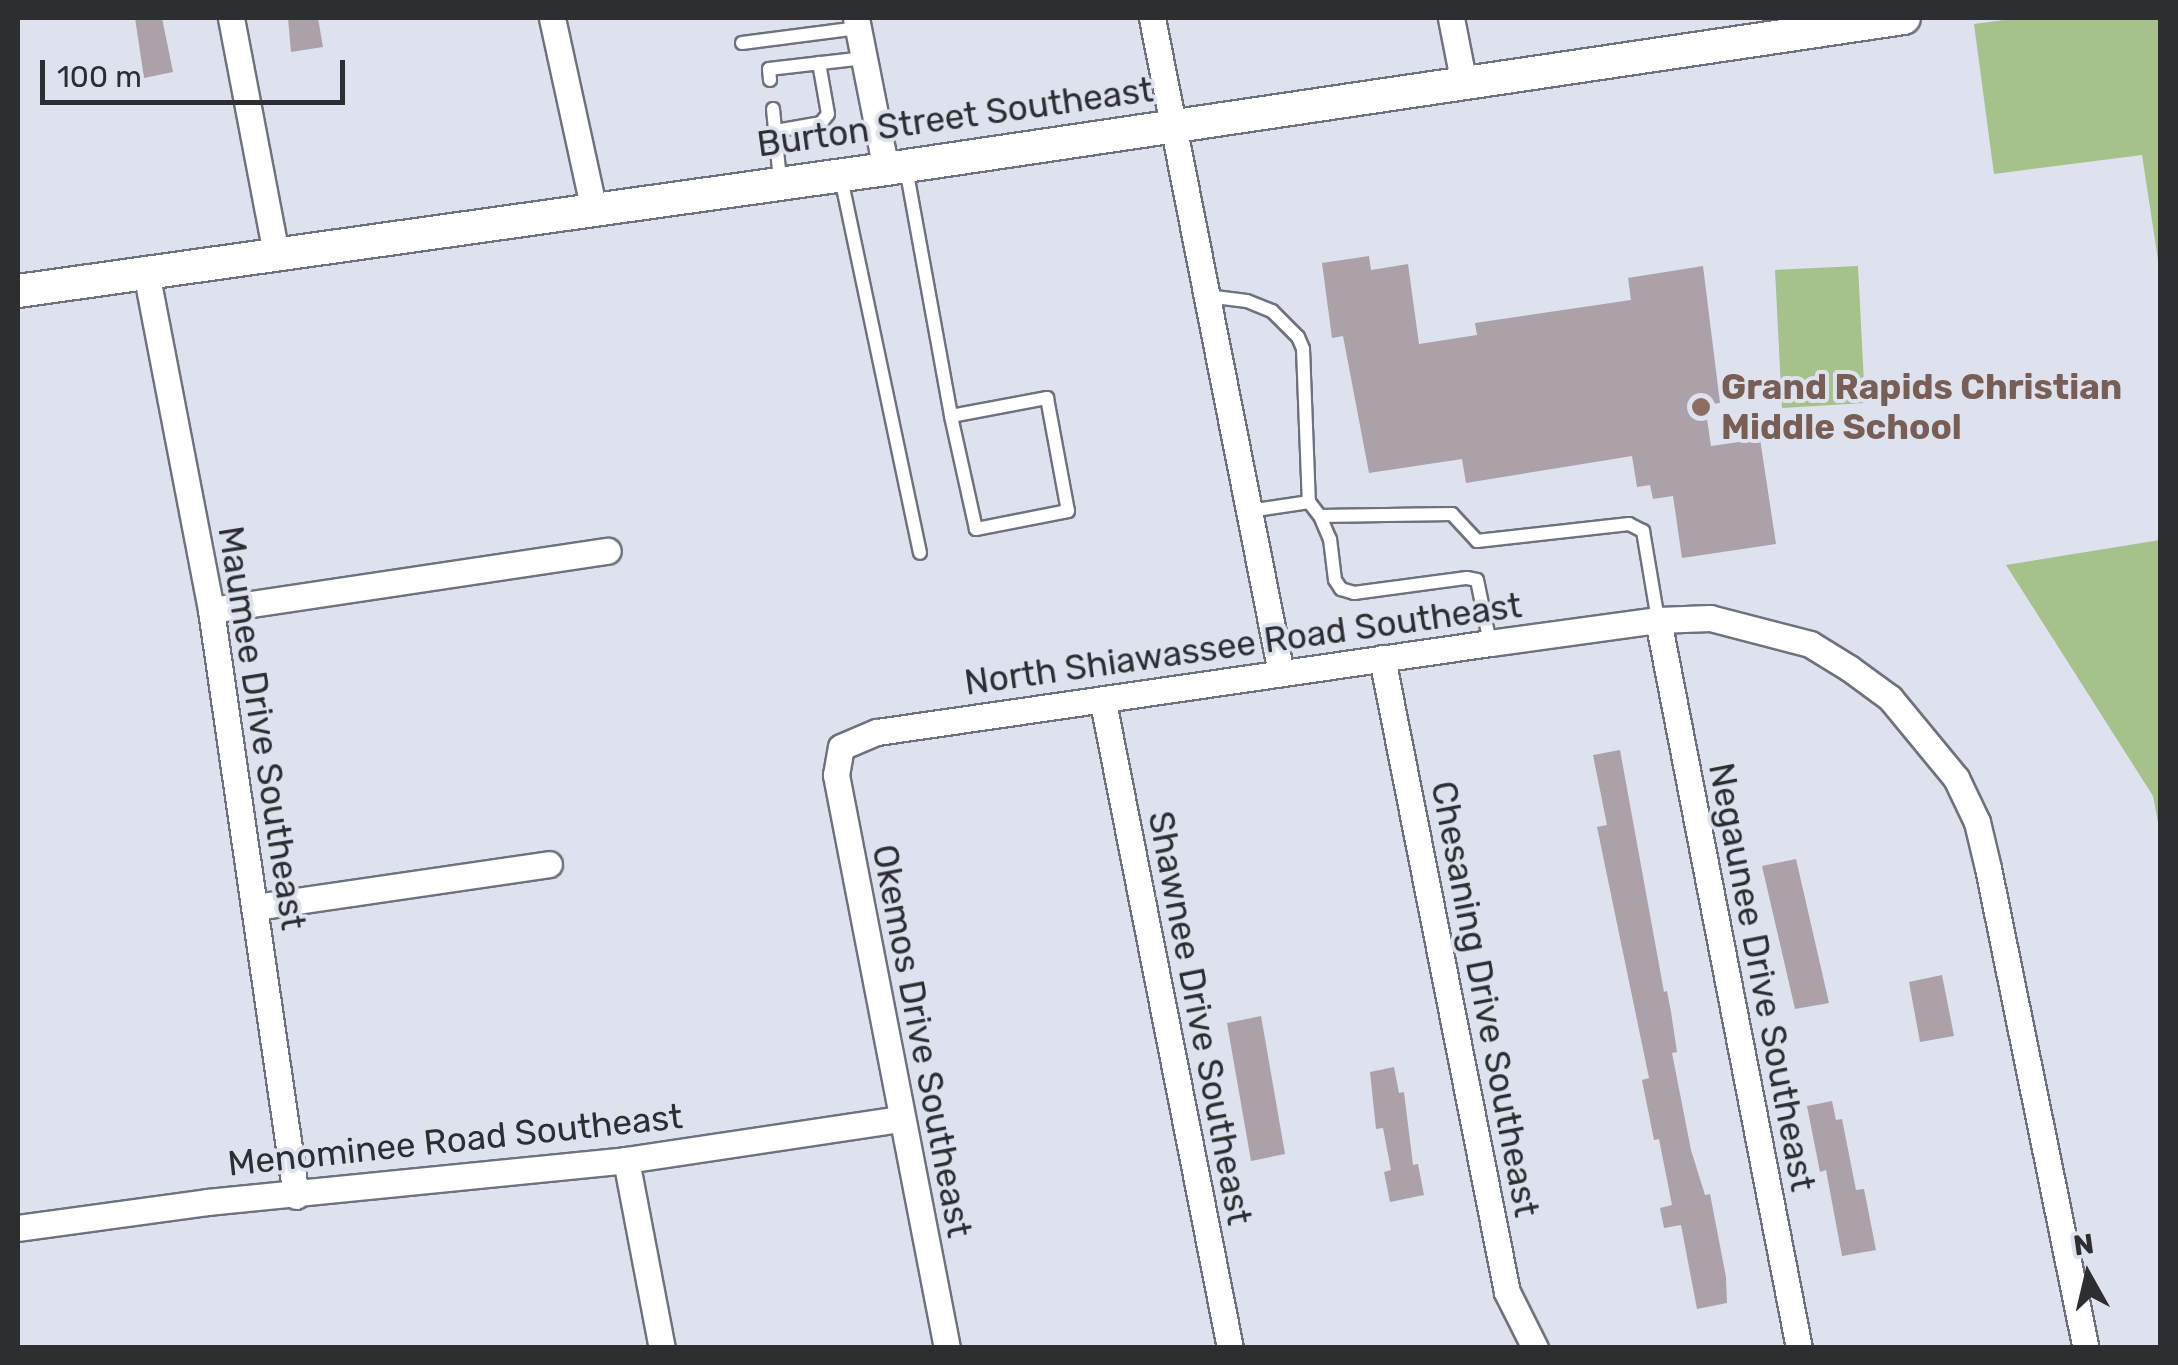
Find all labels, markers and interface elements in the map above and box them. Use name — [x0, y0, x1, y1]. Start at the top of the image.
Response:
scale bar — [45, 40, 350, 102]
text: 100 m — [57, 59, 142, 95]
street label: Burton Street Southeast — [754, 68, 1156, 166]
place label: Grand Rapids Christian Middle School — [1721, 366, 2122, 448]
marker: Grand Rapids Christian Middle School — [1690, 396, 1712, 418]
street label: Maumee Drive Southeast — [209, 523, 315, 933]
street label: North Shiawassee Road Southeast — [962, 584, 1524, 704]
street label: Negaunee Drive Southeast — [1700, 759, 1824, 1195]
street label: Chesaning Drive Southeast — [1422, 778, 1548, 1220]
street label: Shawnee Drive Southeast — [1139, 808, 1261, 1228]
street label: Okemos Drive Southeast — [863, 841, 981, 1241]
street label: Menominee Road Southeast — [225, 1095, 685, 1185]
north arrow — [2038, 1225, 2138, 1325]
text: N — [2071, 1227, 2096, 1263]

